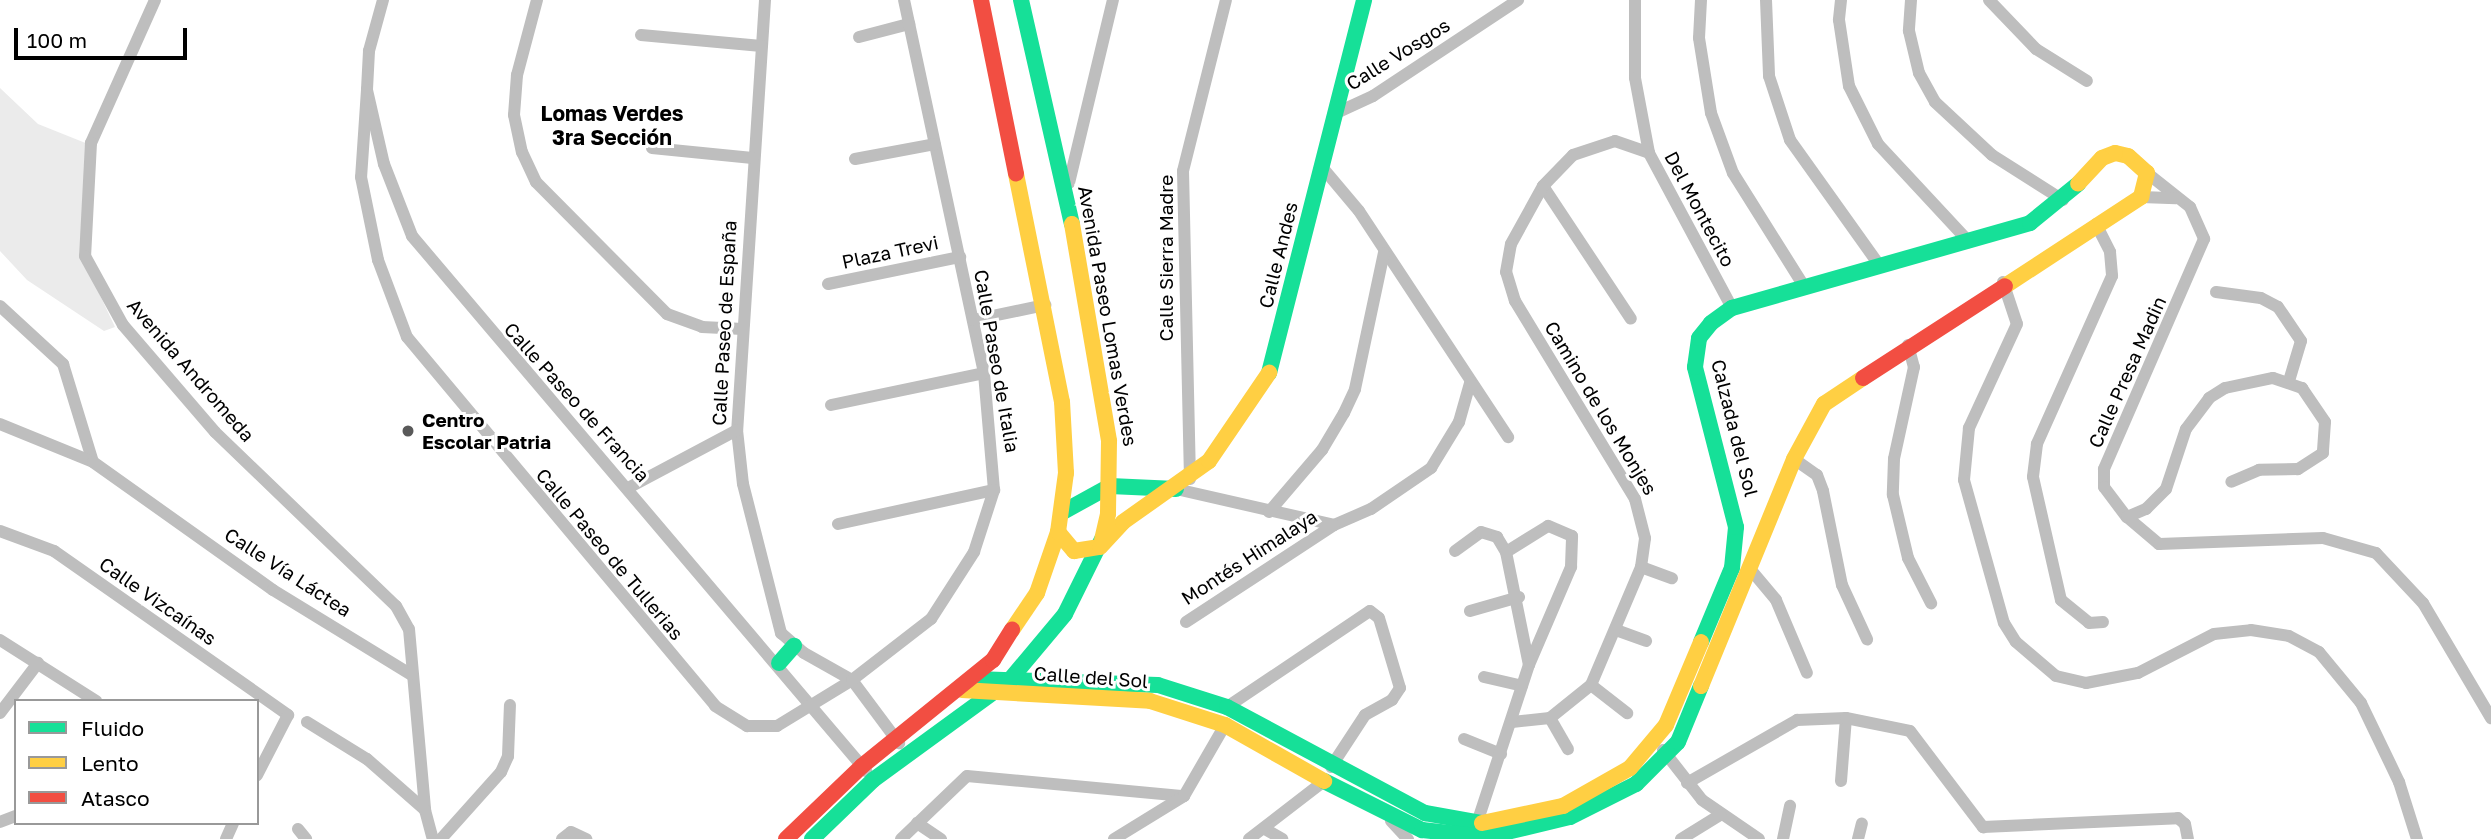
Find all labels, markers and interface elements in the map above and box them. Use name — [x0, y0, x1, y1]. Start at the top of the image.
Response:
street label: Calle Vosgos — [1342, 13, 1454, 95]
scale bar — [18, 14, 191, 58]
text: 100 m — [27, 27, 87, 53]
district label: Lomas Verdes 3ra Sección — [540, 100, 684, 150]
street label: Del Montecito — [1660, 147, 1740, 271]
street label: Calle Sierra Madre — [1155, 175, 1177, 341]
street label: Avenida Paseo Lomas Verdes — [1074, 184, 1142, 448]
street label: Calle Andes — [1254, 200, 1302, 310]
street label: Calle Paseo de España — [707, 220, 741, 426]
street label: Plaza Trevi — [840, 231, 940, 273]
street label: Calle Paseo de Italia — [970, 268, 1024, 454]
street label: Calle Presa Madin — [2083, 293, 2171, 451]
street label: Avenida Andromeda — [123, 294, 259, 446]
street label: Camino de los Monjes — [1540, 317, 1662, 499]
street label: Calle Paseo de Francia — [500, 318, 654, 486]
street label: Calzada del Sol — [1707, 357, 1763, 499]
place label: Centro Escolar Patria — [422, 409, 551, 453]
marker: Centro Escolar Patria — [400, 423, 416, 439]
street label: Calle Paseo de Tullerias — [532, 464, 688, 644]
street label: Montés Himalaya — [1177, 505, 1321, 609]
street label: Calle Vía Láctea — [220, 523, 356, 621]
street label: Calle Vizcaínas — [95, 552, 221, 650]
street label: Calle del Sol — [1033, 662, 1149, 692]
legend — [14, 699, 259, 825]
text: Fluido — [81, 715, 144, 741]
text: Lento — [81, 750, 139, 776]
text: Atasco — [81, 785, 150, 811]

